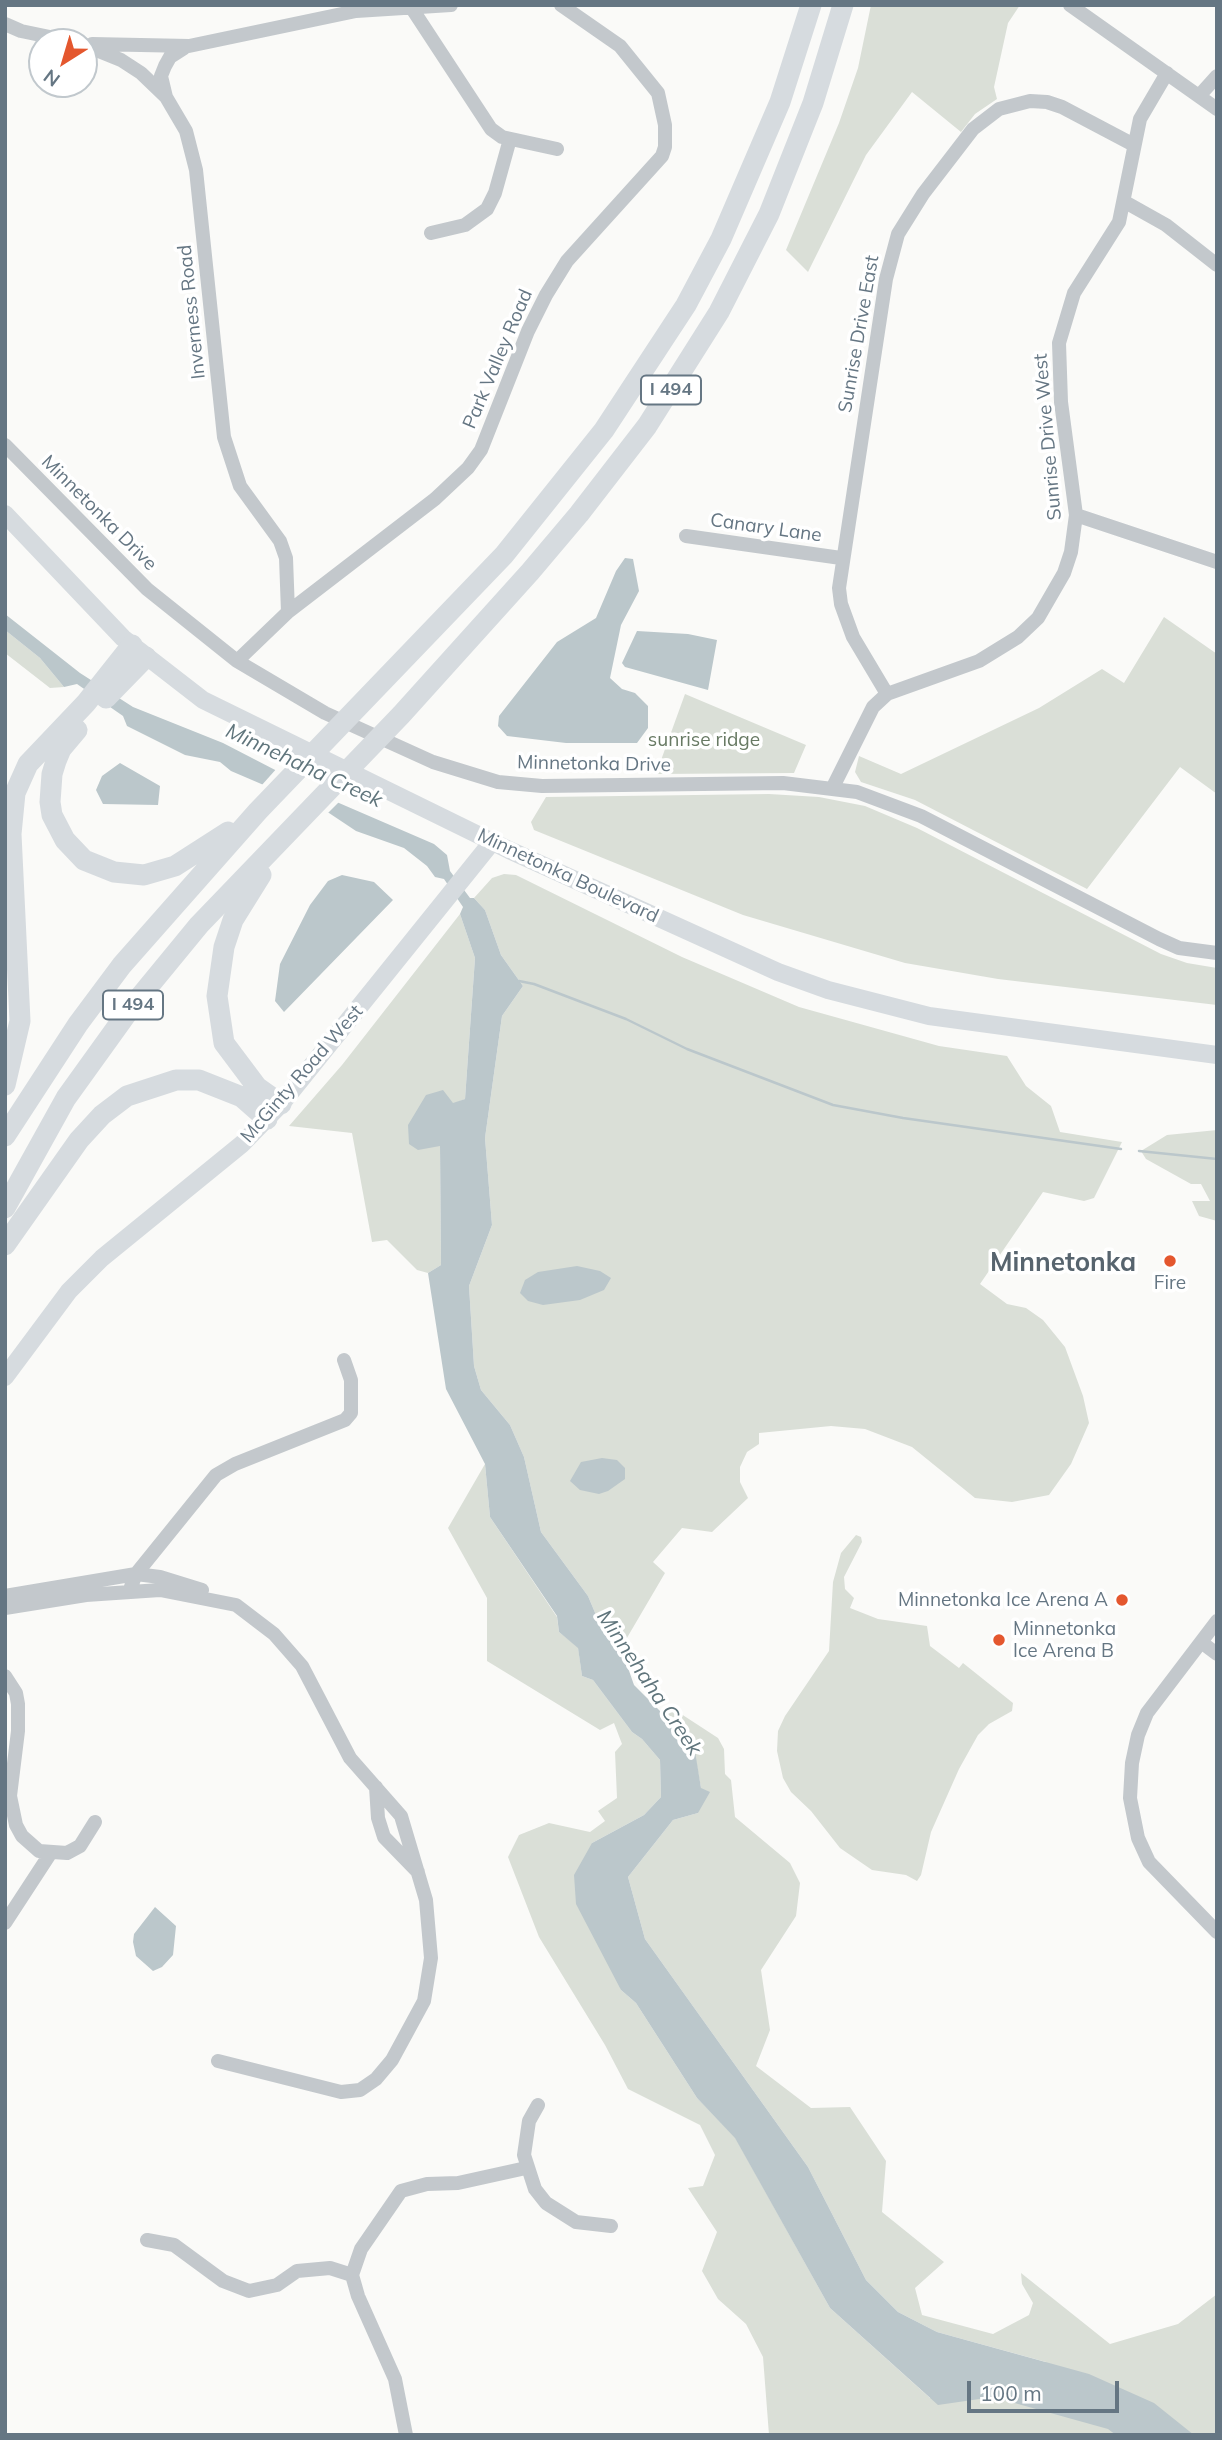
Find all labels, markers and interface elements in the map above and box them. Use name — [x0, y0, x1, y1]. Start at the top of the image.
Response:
north arrow — [28, 28, 98, 98]
text: N — [39, 64, 65, 92]
street label: Inverness Road — [174, 244, 210, 380]
street label: Sunrise Drive East — [834, 254, 884, 414]
street label: Park Valley Road — [458, 286, 538, 432]
street label: Sunrise Drive West — [1029, 353, 1067, 521]
road number: I 494 — [641, 376, 701, 404]
street label: Minnetonka Drive — [37, 451, 161, 575]
street label: Canary Lane — [709, 509, 823, 547]
water label: Minnehaha Creek — [222, 719, 386, 813]
park label: sunrise ridge — [648, 729, 760, 751]
street label: Minnetonka Drive — [517, 751, 671, 777]
street label: Minnetonka Boulevard — [474, 824, 662, 928]
road number: I 494 — [103, 990, 163, 1020]
street label: McGinty Road West — [236, 1001, 368, 1147]
district label: Minnetonka — [990, 1247, 1136, 1279]
marker: Fire — [1162, 1253, 1178, 1269]
place label: Fire — [1154, 1272, 1186, 1294]
place label: Minnetonka Ice Arena A — [898, 1589, 1108, 1611]
marker: Minnetonka Ice Arena A — [1114, 1592, 1130, 1608]
water label: Minnehaha Creek — [591, 1606, 707, 1760]
place label: Minnetonka Ice Arena B — [1013, 1618, 1116, 1662]
marker: Minnetonka Ice Arena B — [991, 1632, 1007, 1648]
scale bar — [970, 2366, 1122, 2410]
text: 100 m — [980, 2380, 1042, 2406]

